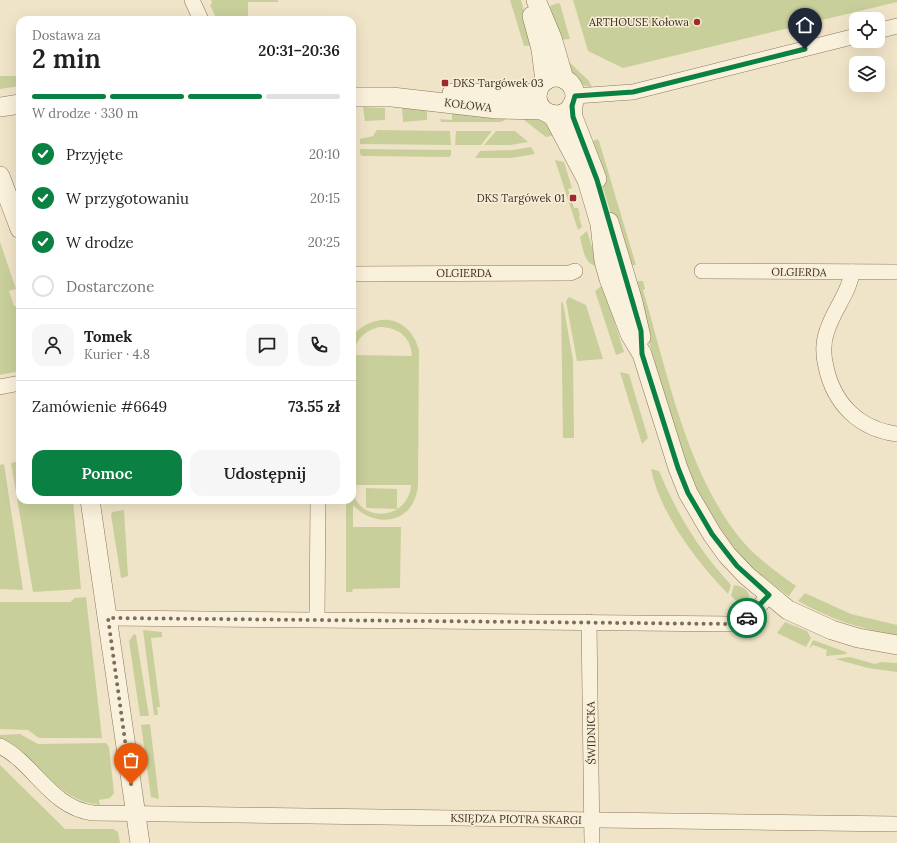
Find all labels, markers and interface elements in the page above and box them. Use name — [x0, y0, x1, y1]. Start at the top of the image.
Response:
pin — [788, 8, 822, 49]
map controls — [849, 12, 885, 92]
button: locate — [849, 12, 885, 48]
icon: home — [794, 14, 816, 36]
place label: ARTHOUSE Kołowa — [588, 15, 689, 29]
marker: ARTHOUSE Kołowa — [692, 17, 702, 27]
text: Dostawa za — [32, 27, 101, 44]
text: 20:31–20:36 — [258, 41, 340, 60]
text: 2 min — [32, 42, 101, 75]
button: layers — [849, 56, 885, 92]
place label: DKS Targówek 03 — [453, 76, 544, 90]
marker: DKS Targówek 03 — [440, 78, 450, 88]
street label: KOŁOWA — [443, 95, 494, 115]
text: W drodze · 330 m — [32, 105, 138, 122]
icon: check — [32, 143, 54, 165]
text: Przyjęte — [66, 145, 123, 164]
text: 20:10 — [309, 146, 340, 163]
icon: check — [32, 187, 54, 209]
text: W przygotowaniu — [66, 189, 189, 208]
text: 20:15 — [310, 190, 340, 207]
place label: DKS Targówek 01 — [476, 191, 565, 205]
marker: DKS Targówek 01 — [568, 193, 578, 203]
icon: check — [32, 231, 54, 253]
text: W drodze — [66, 233, 134, 252]
text: 20:25 — [308, 234, 340, 251]
street label: OLGIERDA — [771, 265, 828, 280]
street label: OLGIERDA — [436, 266, 493, 280]
text: Dostarczone — [66, 277, 154, 296]
button: person — [32, 324, 74, 366]
button: chat — [246, 324, 288, 366]
button: phone — [298, 324, 340, 366]
text: Tomek — [84, 327, 132, 346]
text: Kurier · 4.8 — [84, 346, 150, 363]
text: Zamówienie #6649 — [32, 397, 167, 416]
text: 73.55 zł — [288, 397, 340, 416]
button: Pomoc — [32, 450, 182, 496]
button: Udostępnij — [190, 450, 340, 496]
courier — [727, 598, 767, 638]
icon: car — [736, 607, 758, 629]
street label: ŚWIDNICKA — [583, 700, 599, 765]
pin — [114, 743, 148, 784]
icon: bag — [120, 749, 142, 771]
street label: KSIĘDZA PIOTRA SKARGI — [450, 811, 582, 827]

